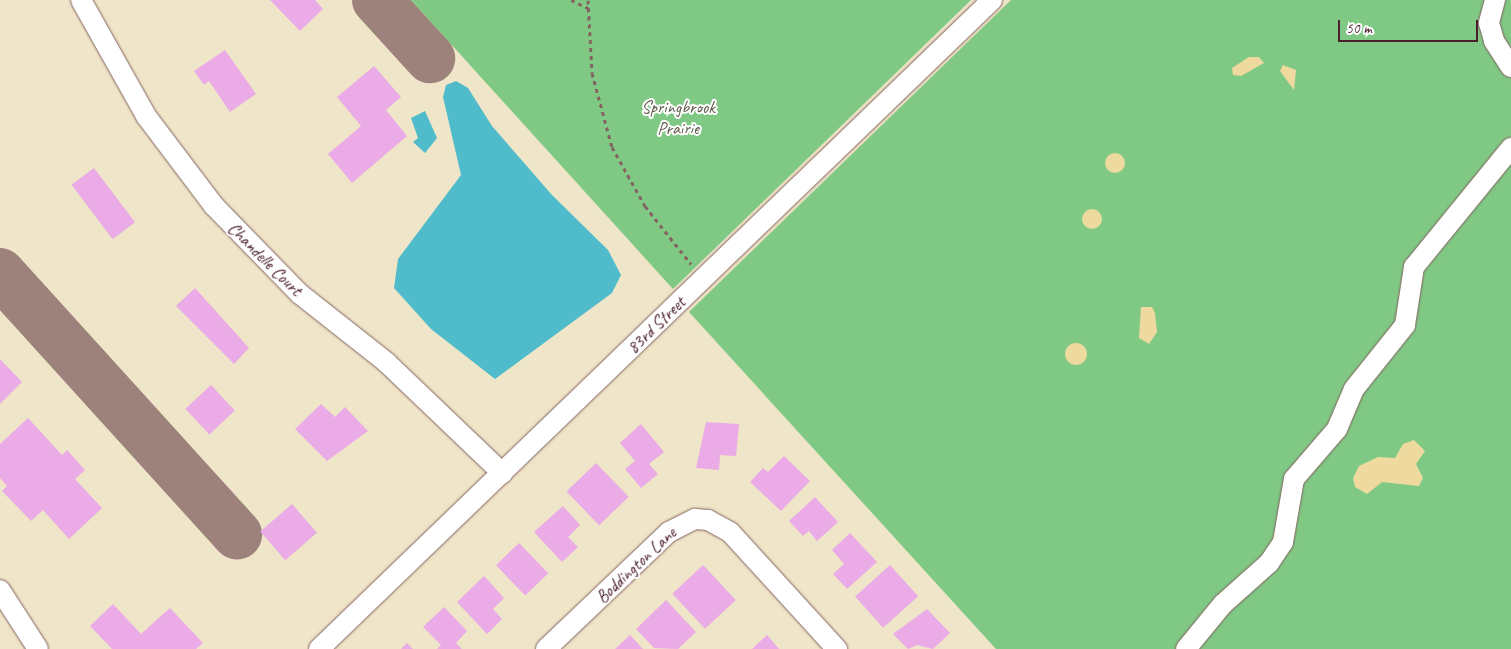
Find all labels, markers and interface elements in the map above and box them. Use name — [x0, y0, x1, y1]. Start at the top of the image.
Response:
scale bar — [1341, 10, 1481, 42]
text: 50 m — [1346, 19, 1372, 38]
park label: Springbrook Prairie — [641, 97, 715, 140]
street label: Chandelle Court — [223, 217, 307, 301]
street label: 83rd Street — [622, 292, 690, 358]
street label: Boddington Lane — [591, 522, 681, 608]

